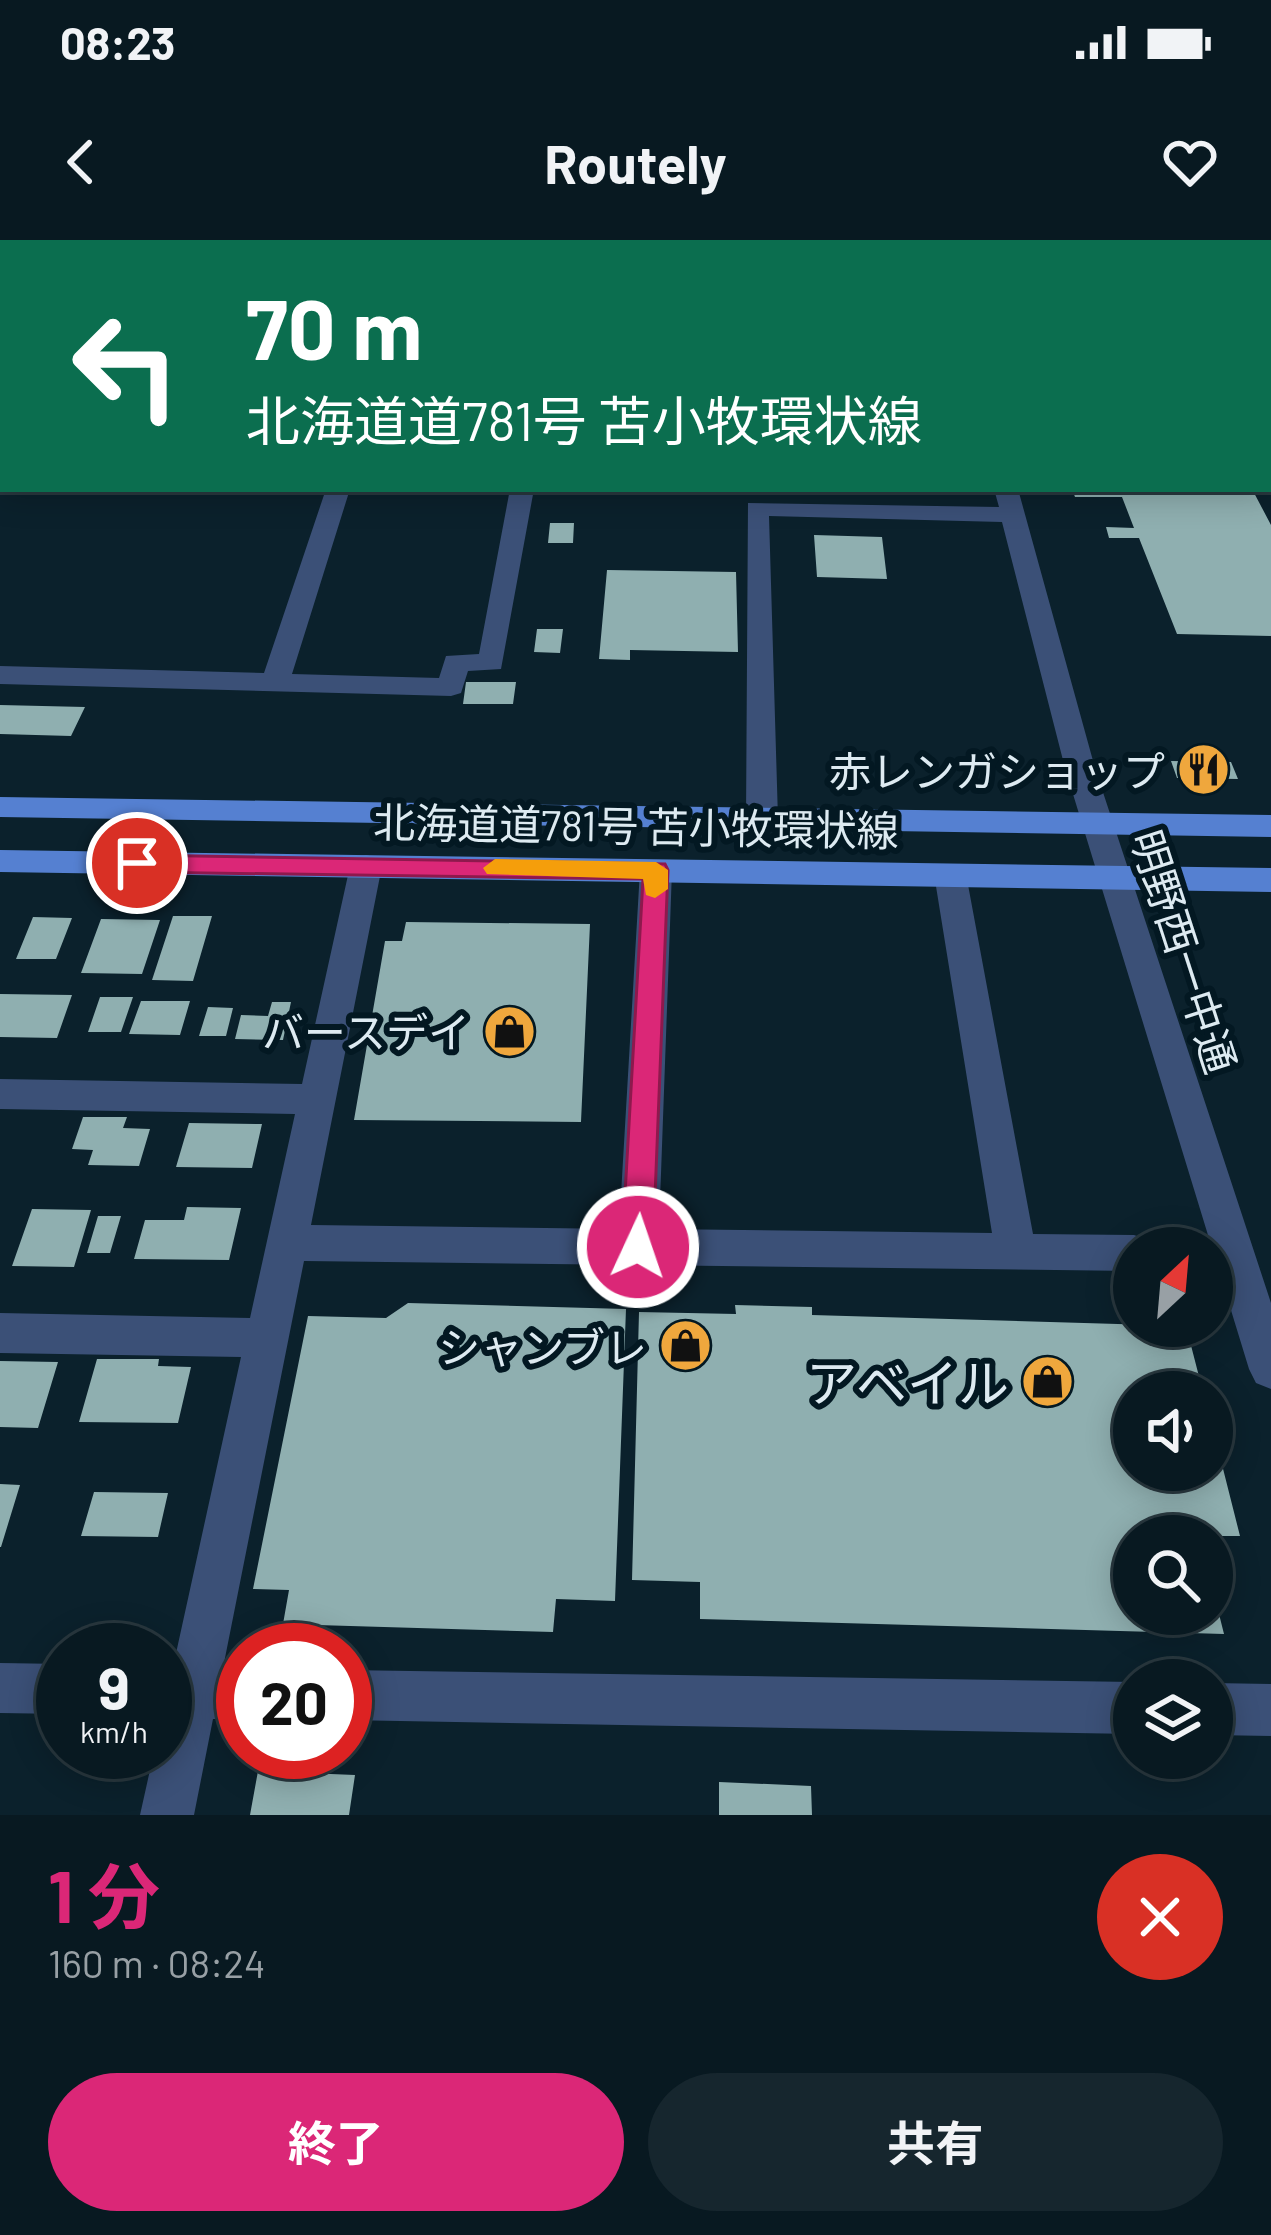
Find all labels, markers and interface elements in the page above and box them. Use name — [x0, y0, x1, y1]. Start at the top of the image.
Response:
text: 08:23 — [60, 15, 175, 69]
icon: back — [48, 129, 114, 195]
icon: heart — [1157, 129, 1223, 195]
text: Routely — [544, 130, 727, 195]
text: 70 m — [246, 276, 422, 377]
icon: left — [48, 288, 204, 444]
text: 北海道道781号 苫小牧環状線 — [246, 387, 922, 452]
restaurant icon: 赤レンガショップ — [1176, 742, 1232, 798]
place label: 赤レンガショップ — [829, 745, 1165, 795]
street label: 北海道道781号 苫小牧環状線 — [373, 795, 899, 855]
pin — [86, 812, 188, 914]
street label: 明野西一中通 — [1122, 823, 1248, 1079]
icon: arrive — [104, 830, 170, 896]
shop icon: バースデイ — [481, 1003, 537, 1059]
place label: バースデイ — [262, 1006, 470, 1056]
position arrow — [575, 1184, 701, 1310]
north arrow — [1113, 1227, 1233, 1347]
map controls — [1113, 1227, 1233, 1779]
shop icon: シャンブレ — [658, 1318, 714, 1374]
place label: シャンブレ — [438, 1321, 647, 1371]
place label: アベイル — [806, 1351, 1009, 1412]
shop icon: アベイル — [1020, 1353, 1076, 1409]
button: sound — [1113, 1371, 1233, 1491]
button: search — [1113, 1515, 1233, 1635]
speed limit sign: 20 — [216, 1623, 372, 1779]
text: 9 — [98, 1650, 130, 1722]
button: layers — [1113, 1659, 1233, 1779]
text: km/h — [80, 1713, 148, 1749]
text: 1 分 — [48, 1851, 160, 1937]
button: close — [1097, 1854, 1223, 1980]
text: 160 m · 08:24 — [48, 1939, 266, 1986]
button: 終了 — [48, 2073, 624, 2211]
button: 共有 — [648, 2073, 1223, 2211]

